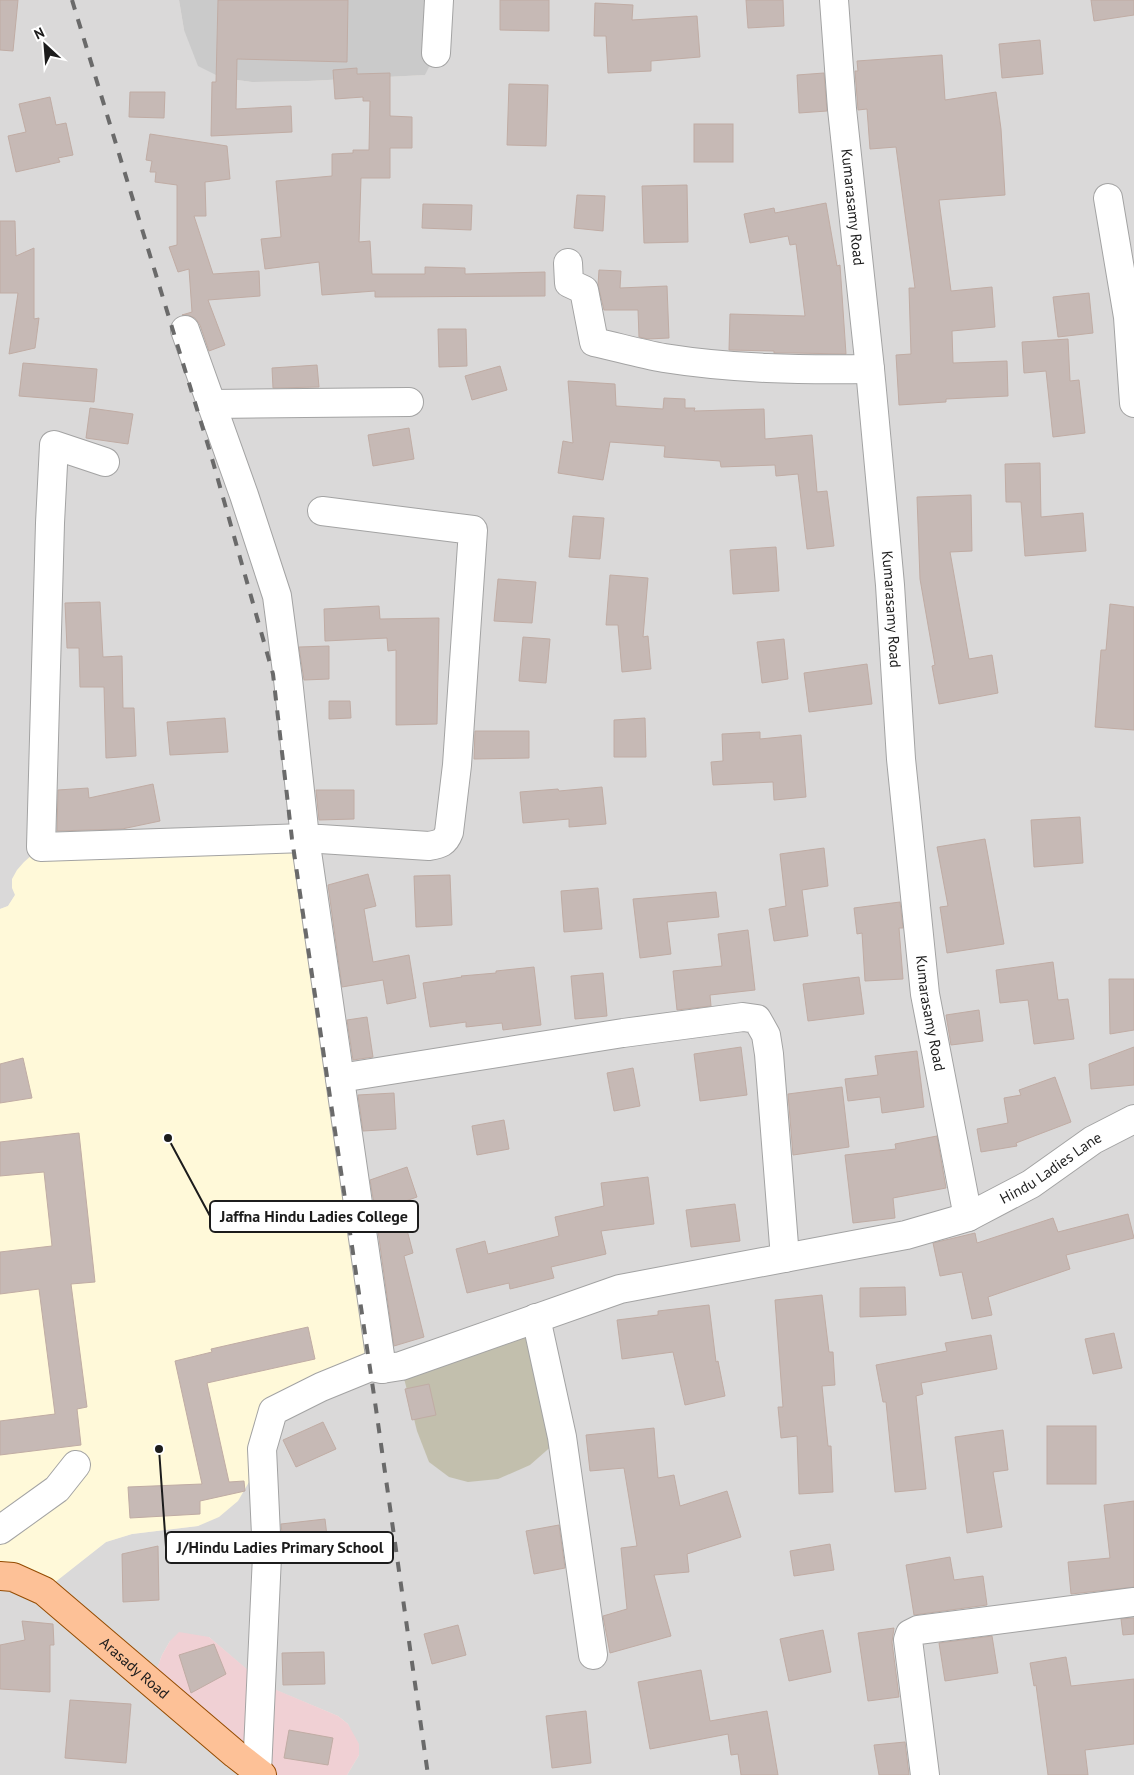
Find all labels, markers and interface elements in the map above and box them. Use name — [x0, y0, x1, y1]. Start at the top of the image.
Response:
north arrow — [20, 20, 70, 70]
text: N — [31, 23, 47, 43]
street label: Kumarasamy Road — [837, 148, 869, 266]
street label: Kumarasamy Road — [878, 550, 905, 668]
street label: Kumarasamy Road — [912, 954, 950, 1073]
street label: Hindu Ladies Lane — [996, 1127, 1105, 1208]
callout: Jaffna Hindu Ladies College — [210, 1201, 418, 1232]
text: Jaffna Hindu Ladies College — [219, 1206, 408, 1226]
callout: J/Hindu Ladies Primary School — [166, 1532, 393, 1563]
text: J/Hindu Ladies Primary School — [176, 1537, 384, 1557]
street label: Arasady Road — [96, 1633, 173, 1703]

